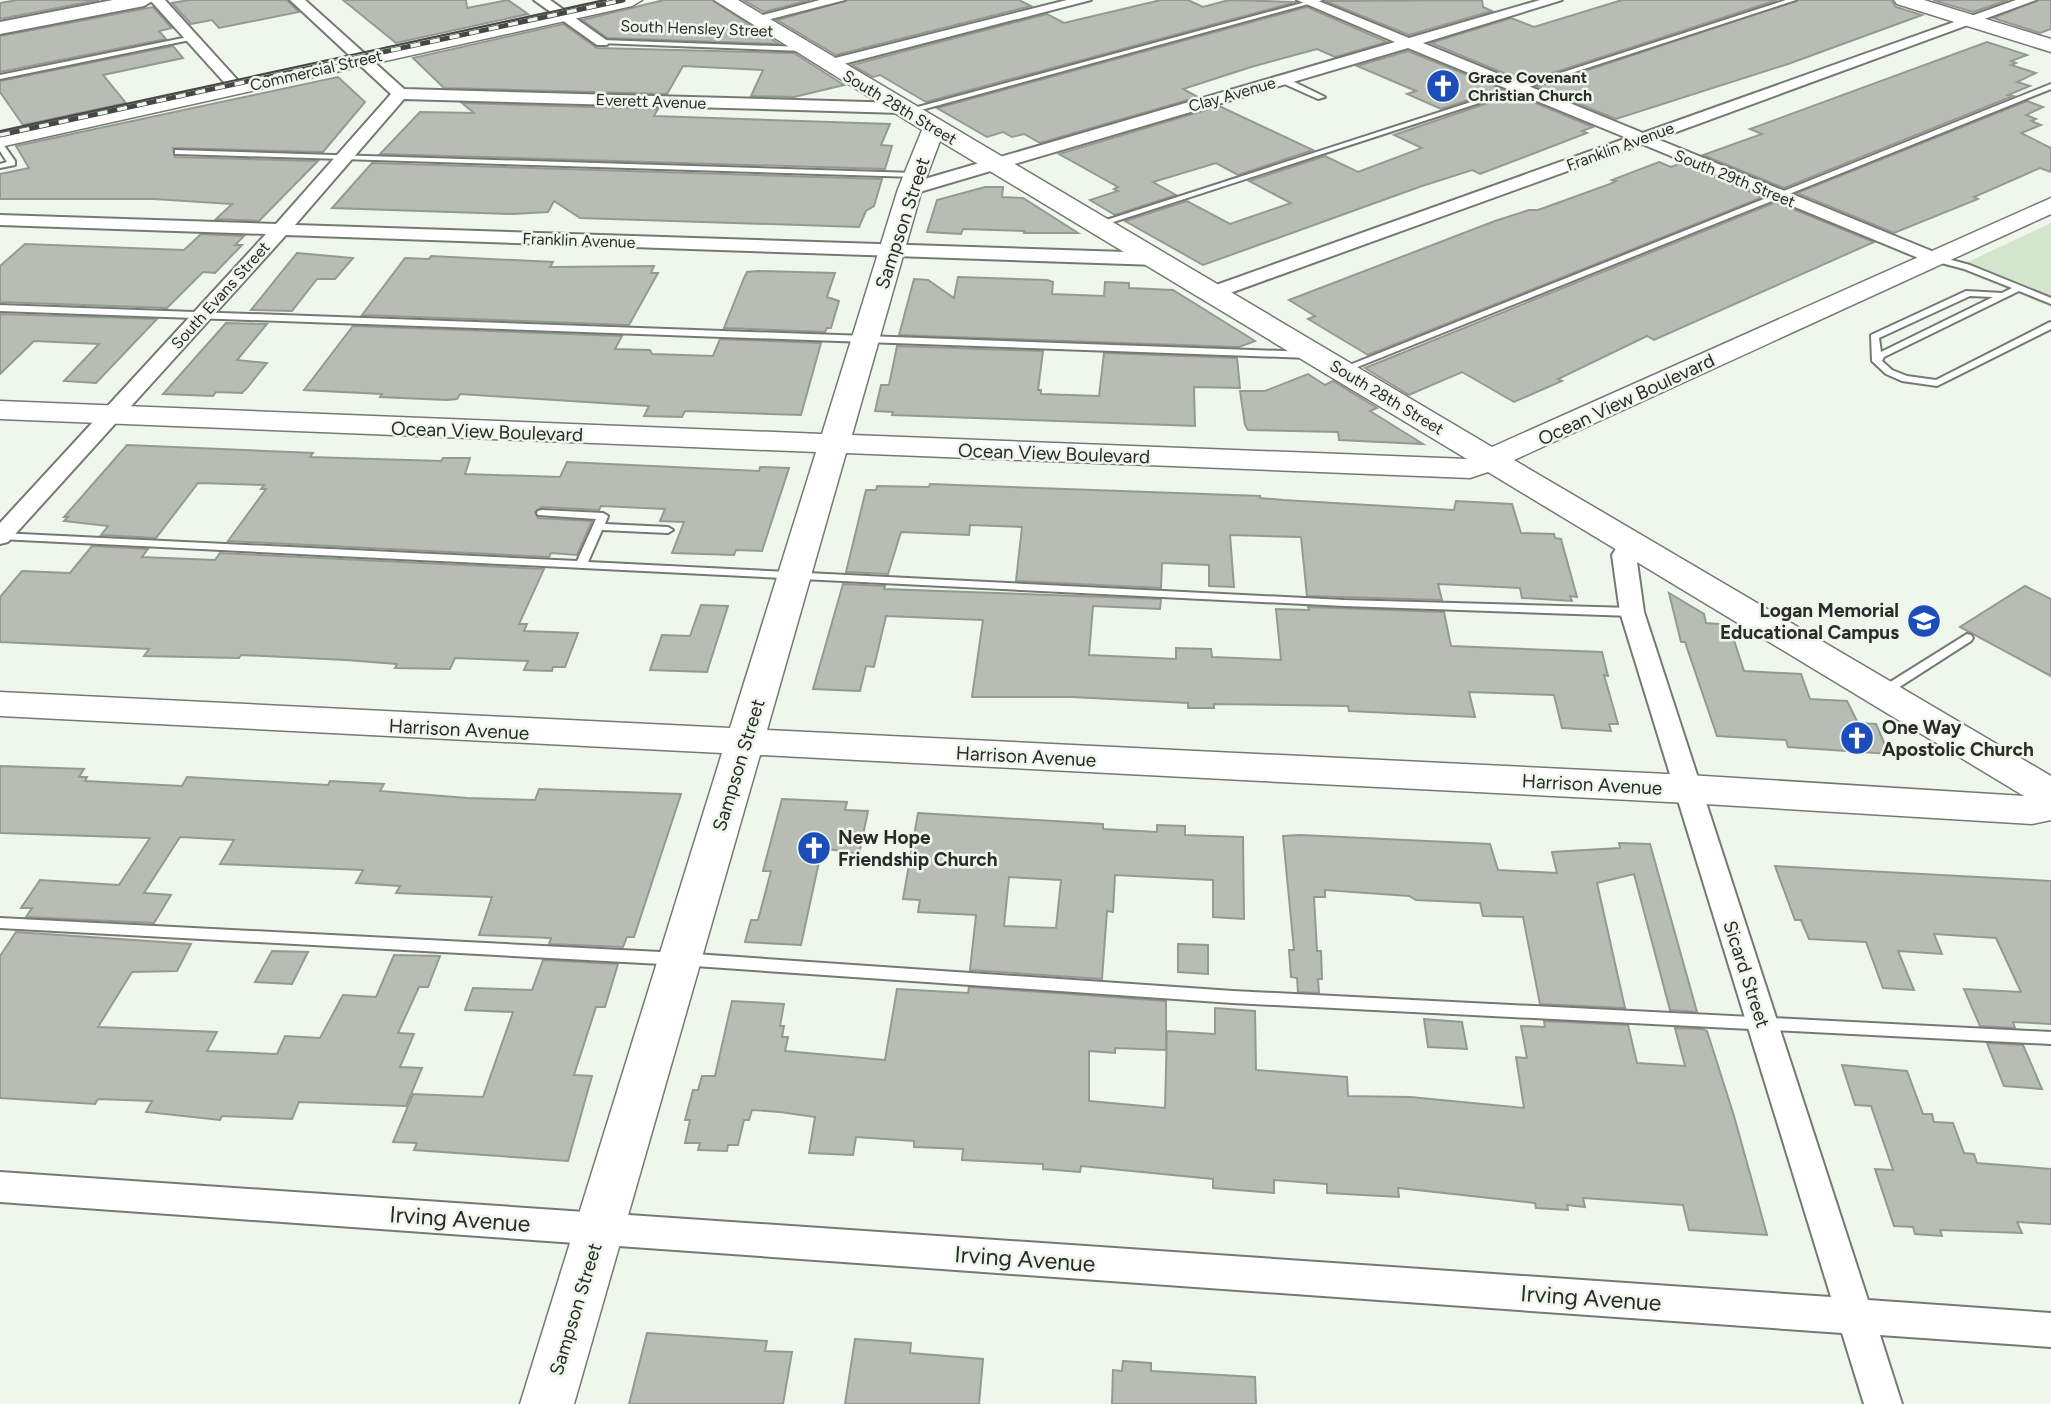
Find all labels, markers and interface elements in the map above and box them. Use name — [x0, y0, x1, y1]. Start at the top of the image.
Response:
street label: South Hensley Street — [620, 16, 774, 41]
street label: Commercial Street — [248, 46, 384, 95]
street label: South 28th Street — [839, 66, 960, 149]
church icon: Grace Covenant Christian Church — [1424, 67, 1462, 105]
place label: Grace Covenant Christian Church — [1468, 68, 1592, 105]
street label: Clay Avenue — [1186, 73, 1278, 116]
street label: Everett Avenue — [595, 90, 707, 113]
street label: Franklin Avenue — [1564, 118, 1677, 175]
street label: South 29th Street — [1672, 146, 1798, 211]
street label: Sampson Street — [870, 154, 935, 292]
street label: Franklin Avenue — [522, 229, 636, 252]
street label: South Evans Street — [167, 238, 274, 353]
street label: Ocean View Boulevard — [1534, 348, 1718, 450]
street label: South 28th Street — [1326, 356, 1447, 439]
street label: Ocean View Boulevard — [391, 417, 583, 446]
street label: Ocean View Boulevard — [958, 439, 1150, 468]
place label: Logan Memorial Educational Campus — [1720, 599, 1899, 644]
school or university icon: Logan Memorial Educational Campus — [1905, 602, 1943, 640]
street label: Sampson Street — [707, 696, 770, 834]
street label: Harrison Avenue — [388, 714, 530, 745]
place label: One Way Apostolic Church — [1882, 716, 2034, 761]
church icon: One Way Apostolic Church — [1838, 719, 1876, 757]
street label: Harrison Avenue — [955, 741, 1097, 772]
street label: Harrison Avenue — [1521, 769, 1663, 800]
place label: New Hope Friendship Church — [838, 826, 998, 871]
church icon: New Hope Friendship Church — [795, 829, 833, 867]
street label: Sicard Street — [1718, 918, 1775, 1031]
street label: Irving Avenue — [389, 1200, 531, 1238]
street label: Sampson Street — [544, 1240, 607, 1378]
street label: Irving Avenue — [954, 1240, 1096, 1278]
street label: Irving Avenue — [1520, 1279, 1662, 1317]

